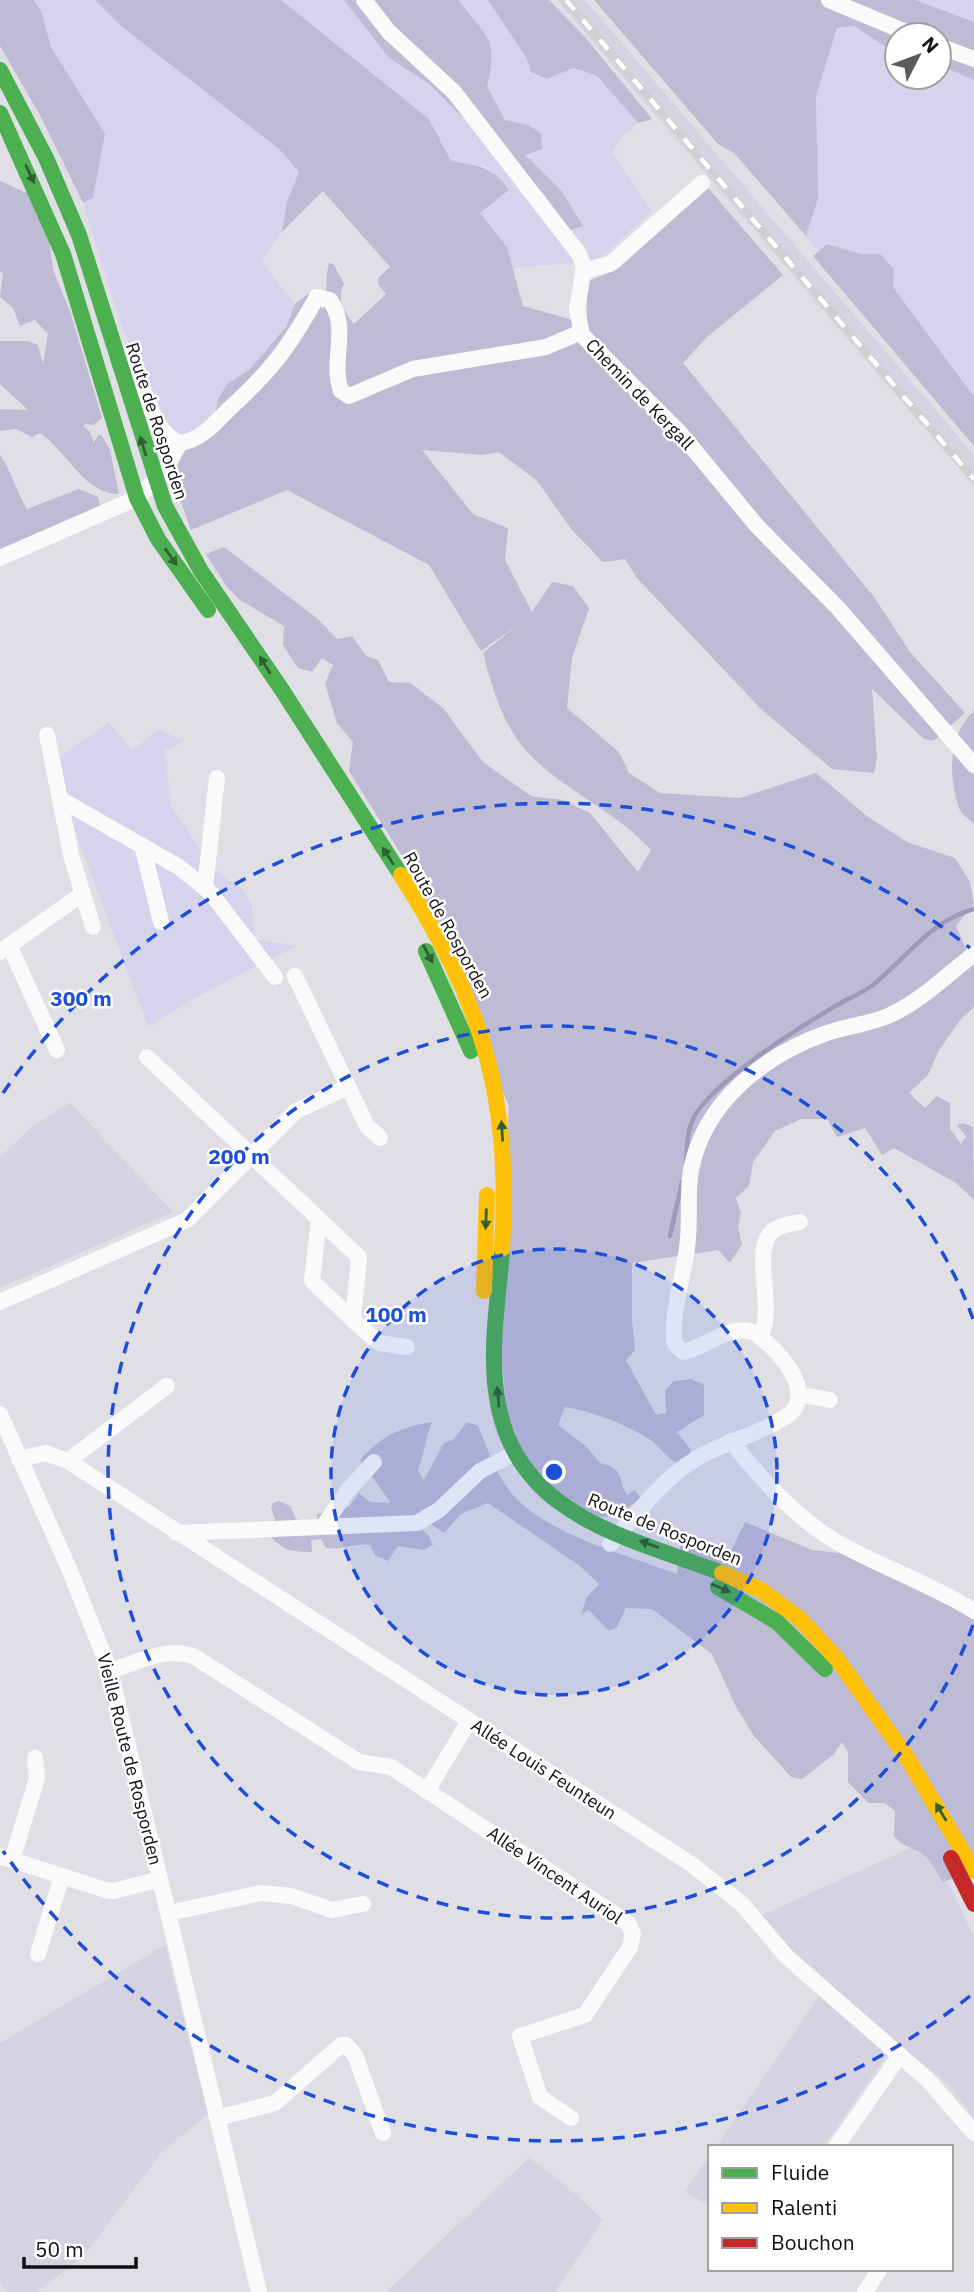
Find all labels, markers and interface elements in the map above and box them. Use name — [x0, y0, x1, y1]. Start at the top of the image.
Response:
north arrow — [883, 21, 953, 91]
text: N — [917, 31, 944, 58]
one-way arrow — [24, 164, 36, 184]
street label: Chemin de Kergall — [581, 333, 699, 455]
street label: Route de Rosporden — [121, 339, 193, 503]
one-way arrow — [137, 436, 148, 457]
one-way arrow — [164, 548, 178, 566]
one-way arrow — [259, 655, 272, 674]
one-way arrow — [382, 846, 395, 866]
street label: Route de Rosporden — [398, 848, 498, 1002]
one-way arrow — [421, 944, 433, 964]
text: 300 m — [50, 984, 112, 1012]
one-way arrow — [496, 1120, 507, 1142]
text: 200 m — [208, 1142, 270, 1170]
one-way arrow — [481, 1208, 492, 1230]
text: 100 m — [365, 1300, 427, 1328]
one-way arrow — [492, 1385, 503, 1407]
centre of rings — [542, 1460, 566, 1484]
street label: Route de Rosporden — [585, 1488, 745, 1570]
one-way arrow — [639, 1538, 660, 1549]
one-way arrow — [711, 1582, 731, 1594]
street label: Vieille Route de Rosporden — [92, 1651, 168, 1867]
street label: Allée Louis Feunteun — [467, 1713, 621, 1825]
one-way arrow — [934, 1802, 947, 1821]
street label: Allée Vincent Auriol — [483, 1821, 627, 1929]
legend — [708, 2145, 953, 2271]
text: Fluide — [771, 2158, 829, 2186]
text: Ralenti — [771, 2193, 837, 2221]
scale bar — [24, 2226, 136, 2270]
text: Bouchon — [771, 2228, 855, 2256]
text: 50 m — [35, 2235, 84, 2263]

